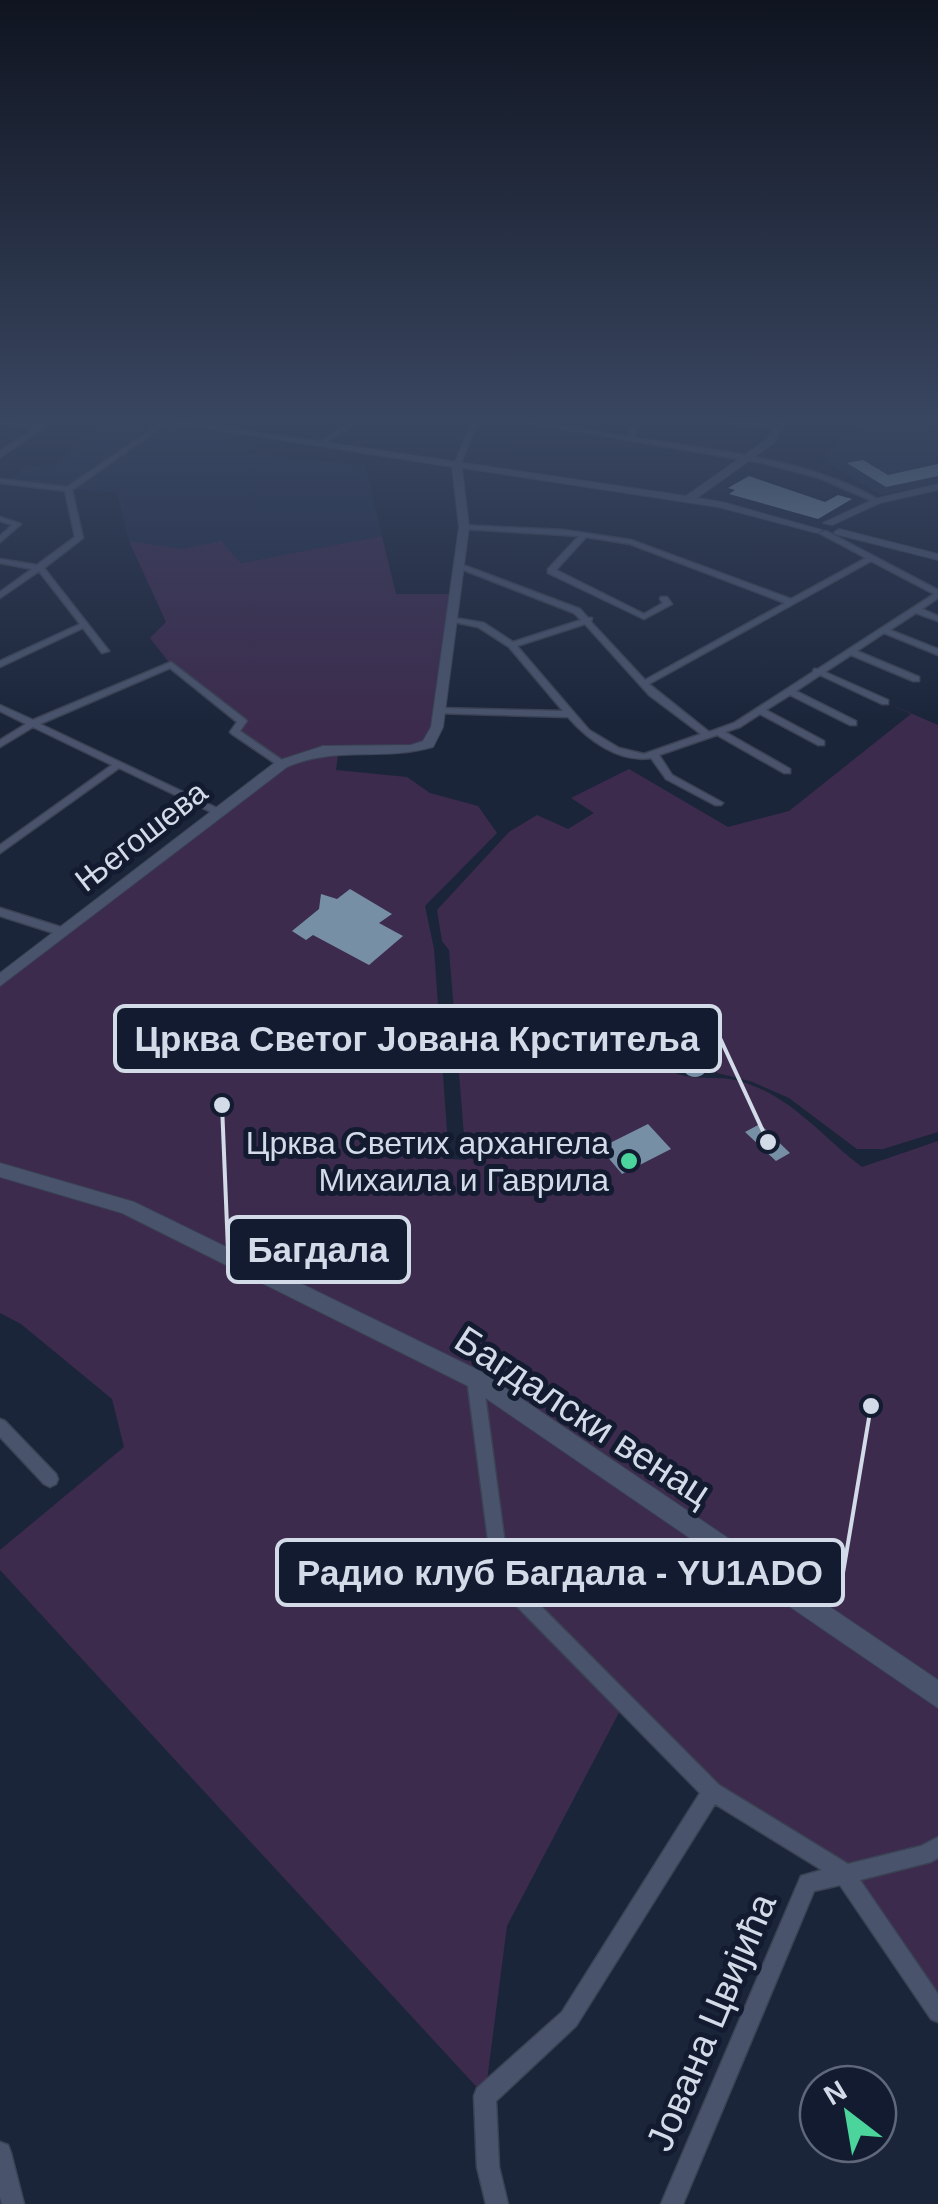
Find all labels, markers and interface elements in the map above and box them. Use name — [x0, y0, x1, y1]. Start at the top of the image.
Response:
street label: Његошева — [68, 773, 214, 898]
callout: Црква Светог Јована Крститеља — [115, 1006, 720, 1071]
text: Црква Светог Јована Крститеља — [135, 1019, 700, 1058]
place label: Црква Светих архангела Михаила и Гаврила — [246, 1125, 609, 1198]
marker: Црква Светих архангела Михаила и Гаврила — [618, 1150, 640, 1172]
callout: Багдала — [228, 1217, 409, 1282]
text: Багдала — [247, 1230, 389, 1269]
street label: Багдалски венац — [447, 1318, 719, 1514]
callout: Радио клуб Багдала - YU1ADO — [277, 1540, 843, 1605]
text: Радио клуб Багдала - YU1ADO — [297, 1553, 823, 1592]
street label: Јована Цвијића — [638, 1886, 784, 2157]
north arrow — [798, 2064, 898, 2164]
text: N — [819, 2075, 852, 2111]

